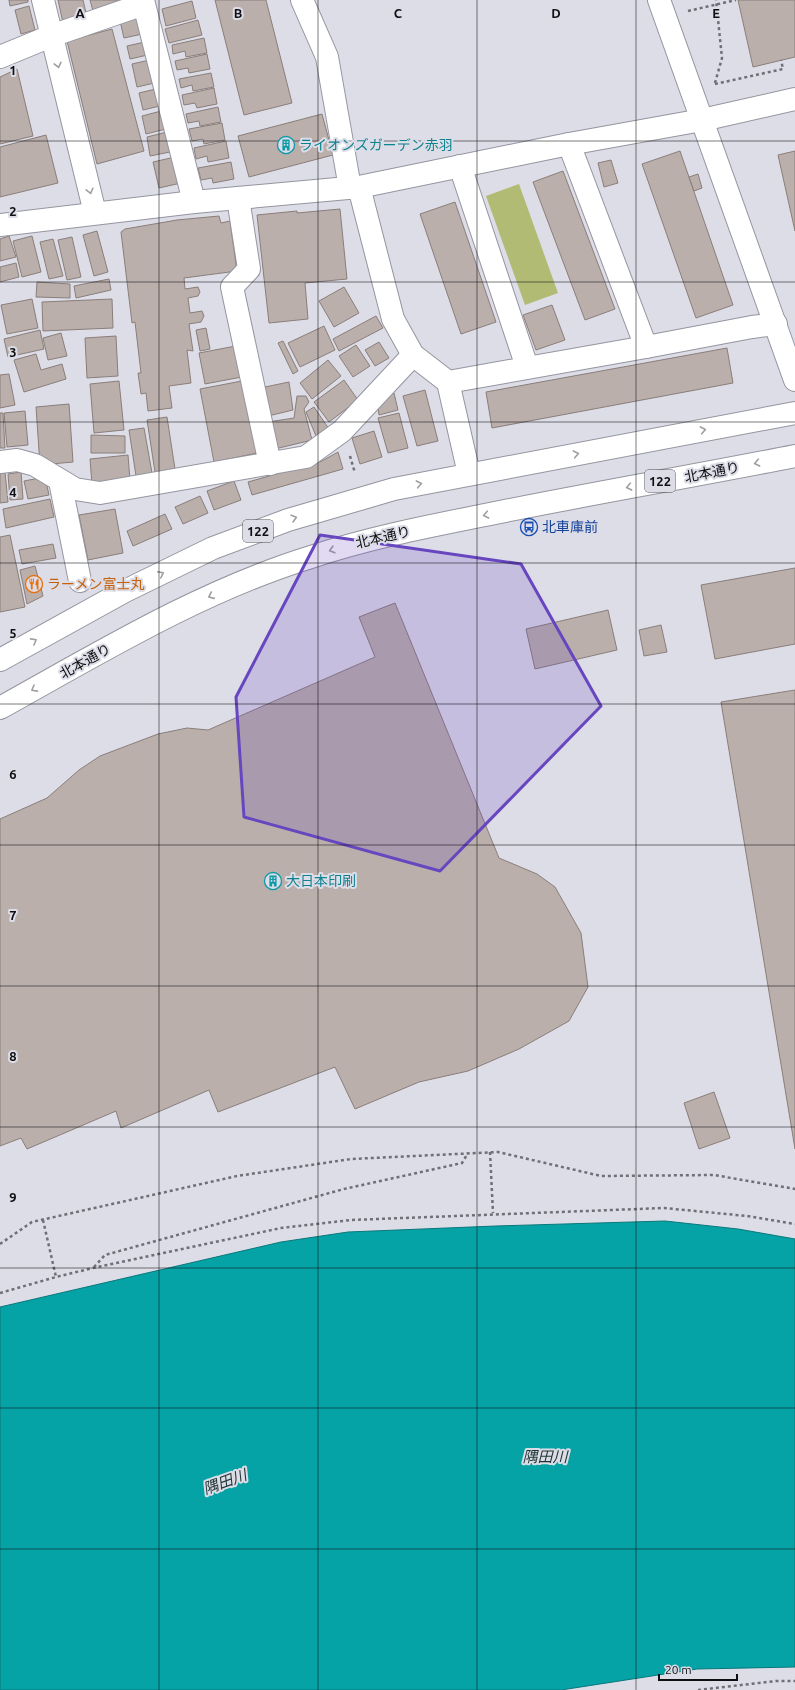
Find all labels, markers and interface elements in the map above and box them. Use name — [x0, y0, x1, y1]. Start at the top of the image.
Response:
text: A — [75, 6, 85, 20]
text: B — [234, 6, 243, 20]
text: C — [394, 6, 403, 20]
text: D — [551, 6, 561, 20]
text: E — [712, 6, 720, 20]
one-way arrow — [54, 62, 62, 68]
text: 1 — [9, 63, 17, 77]
building icon: ライオンズガーデン赤羽 — [276, 135, 296, 155]
place label: ライオンズガーデン赤羽 — [299, 137, 453, 153]
one-way arrow — [85, 188, 93, 195]
text: 2 — [9, 204, 17, 218]
text: 3 — [9, 345, 17, 359]
one-way arrow — [700, 426, 707, 434]
one-way arrow — [573, 450, 579, 459]
street label: 北本通り — [683, 459, 741, 485]
one-way arrow — [754, 459, 760, 467]
road number: 122 — [645, 470, 675, 492]
one-way arrow — [416, 481, 422, 489]
one-way arrow — [626, 482, 632, 491]
text: 4 — [9, 485, 17, 499]
one-way arrow — [483, 510, 489, 518]
one-way arrow — [290, 514, 297, 523]
bus stop icon: 北車庫前 — [519, 517, 539, 537]
place label: 北車庫前 — [542, 519, 598, 535]
road number: 122 — [243, 520, 273, 542]
street label: 北本通り — [354, 523, 412, 551]
one-way arrow — [329, 545, 336, 554]
one-way arrow — [157, 571, 165, 579]
restaurant icon: ラーメン富士丸 — [24, 574, 44, 594]
place label: ラーメン富士丸 — [47, 576, 144, 592]
one-way arrow — [208, 592, 215, 600]
text: 5 — [9, 626, 17, 640]
one-way arrow — [30, 639, 37, 646]
street label: 北本通り — [57, 640, 113, 682]
one-way arrow — [31, 685, 38, 692]
text: 6 — [9, 767, 17, 781]
building icon: 大日本印刷 — [263, 871, 283, 891]
place label: 大日本印刷 — [286, 873, 356, 889]
text: 7 — [9, 908, 17, 922]
text: 8 — [9, 1049, 17, 1063]
text: 9 — [9, 1190, 17, 1204]
water label: 隅田川 — [522, 1448, 569, 1465]
water label: 隅田川 — [201, 1465, 251, 1497]
scale bar — [659, 1656, 737, 1682]
text: 20 m — [665, 1663, 692, 1676]

